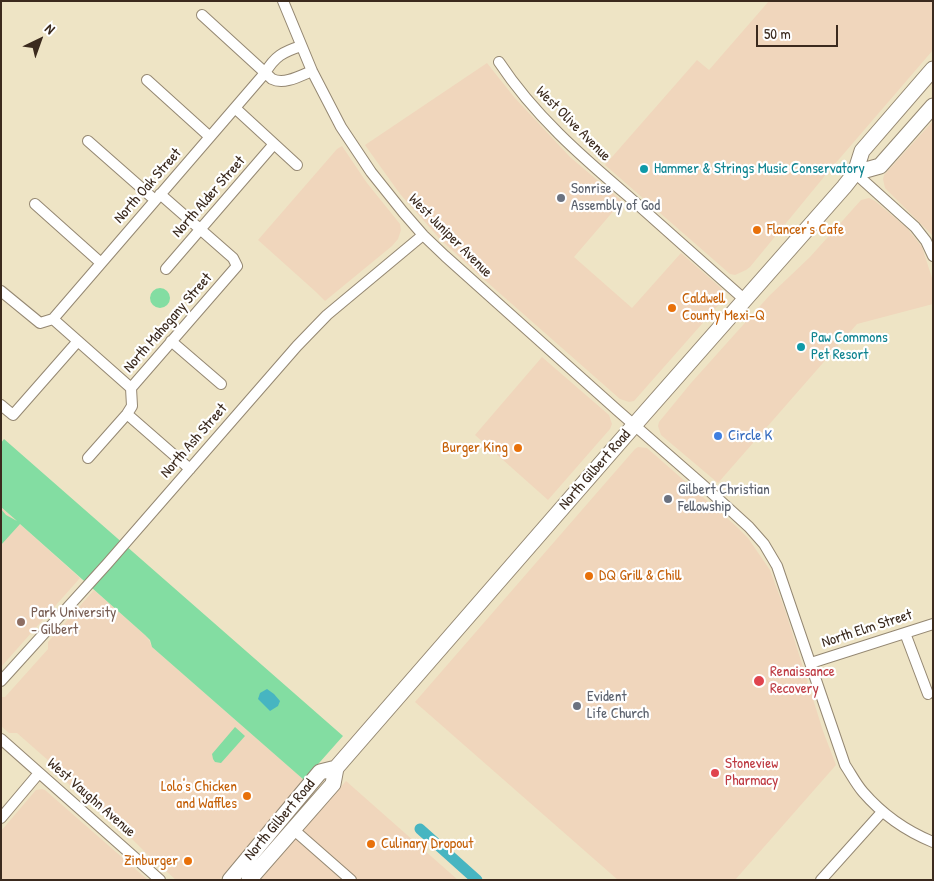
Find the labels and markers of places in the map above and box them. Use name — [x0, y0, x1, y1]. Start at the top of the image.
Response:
place label: Hammer & Strings Music Conservatory — [654, 160, 865, 178]
marker: Hammer & Strings Music Conservatory — [638, 163, 650, 175]
place label: Sonrise Assembly of God — [571, 180, 660, 215]
marker: Sonrise Assembly of God — [555, 192, 567, 204]
place label: Flancer's Cafe — [767, 221, 844, 239]
marker: Flancer's Cafe — [751, 224, 763, 236]
place label: Caldwell County Mexi-Q — [682, 290, 765, 325]
marker: Caldwell County Mexi-Q — [666, 302, 678, 314]
place label: Paw Commons Pet Resort — [811, 329, 888, 364]
marker: Paw Commons Pet Resort — [795, 341, 807, 353]
place label: Circle K — [728, 427, 772, 445]
marker: Circle K — [712, 430, 724, 442]
place label: Burger King — [442, 439, 508, 457]
marker: Burger King — [512, 442, 524, 454]
place label: Gilbert Christian Fellowship — [678, 481, 770, 516]
marker: Gilbert Christian Fellowship — [662, 493, 674, 505]
place label: DQ Grill & Chill — [599, 567, 681, 585]
marker: DQ Grill & Chill — [583, 570, 595, 582]
place label: Park University - Gilbert — [31, 604, 116, 639]
marker: Park University - Gilbert — [15, 616, 27, 628]
place label: Renaissance Recovery — [770, 663, 835, 698]
marker: Renaissance Recovery — [752, 674, 766, 688]
place label: Evident Life Church — [587, 688, 649, 723]
marker: Evident Life Church — [571, 700, 583, 712]
place label: Stoneview Pharmacy — [725, 755, 778, 790]
marker: Stoneview Pharmacy — [709, 767, 721, 779]
place label: Lolo's Chicken and Waffles — [161, 778, 237, 813]
marker: Lolo's Chicken and Waffles — [241, 790, 253, 802]
place label: Culinary Dropout — [381, 835, 473, 853]
marker: Culinary Dropout — [365, 838, 377, 850]
place label: Zinburger — [124, 852, 178, 870]
marker: Zinburger — [182, 855, 194, 867]

